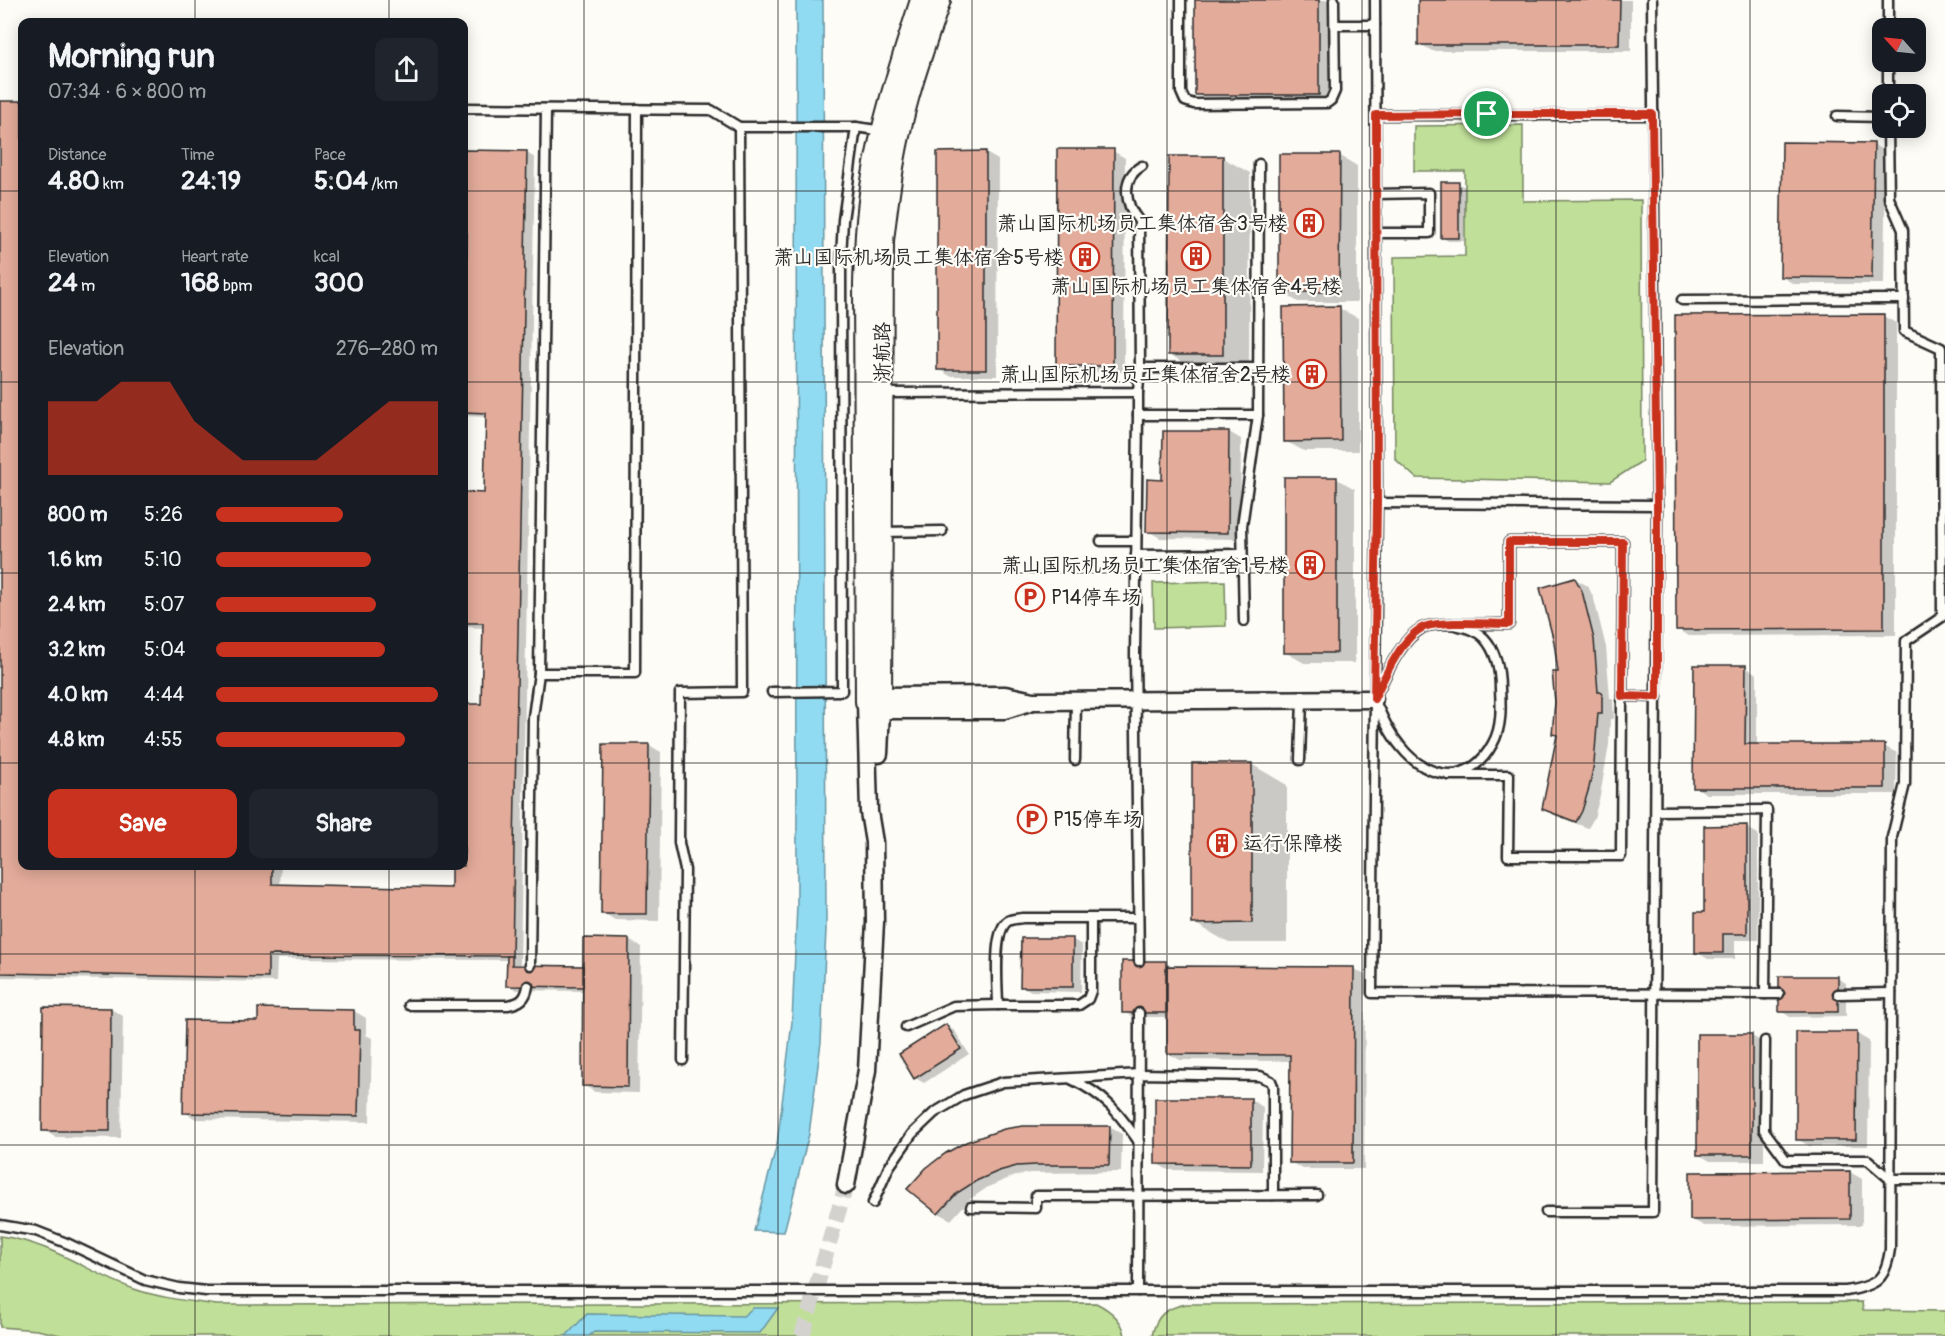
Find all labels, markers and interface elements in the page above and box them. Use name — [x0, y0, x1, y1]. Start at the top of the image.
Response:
north arrow — [1872, 18, 1926, 72]
map controls — [1872, 18, 1926, 138]
text: Morning run — [48, 36, 215, 77]
button: share — [375, 38, 438, 101]
text: 07:34 · 6 × 800 m — [48, 79, 206, 104]
button: locate — [1872, 84, 1926, 138]
pin — [1461, 88, 1512, 139]
icon: arrive — [1470, 97, 1503, 130]
text: Distance — [48, 145, 107, 165]
text: Time — [181, 145, 214, 165]
text: Pace — [314, 145, 346, 165]
text: 4.80 — [48, 165, 100, 197]
text: 24:19 — [181, 165, 241, 197]
text: 5:04 — [314, 165, 368, 197]
text: km — [100, 174, 124, 194]
text: /km — [368, 174, 398, 194]
building icon: 萧山国际机场员工集体宿舍3号楼 — [1293, 207, 1325, 239]
place label: 萧山国际机场员工集体宿舍3号楼 — [997, 211, 1288, 236]
building icon: 萧山国际机场员工集体宿舍4号楼 — [1180, 240, 1212, 272]
building icon: 萧山国际机场员工集体宿舍5号楼 — [1069, 241, 1101, 273]
place label: 萧山国际机场员工集体宿舍5号楼 — [773, 245, 1064, 270]
text: Elevation — [48, 247, 109, 267]
text: Heart rate — [181, 247, 248, 267]
text: kcal — [314, 247, 340, 267]
text: 24 — [48, 267, 78, 299]
text: 168 — [181, 267, 219, 299]
text: 300 — [314, 267, 364, 299]
place label: 萧山国际机场员工集体宿舍4号楼 — [1050, 274, 1342, 299]
text: m — [78, 276, 95, 296]
text: bpm — [219, 276, 253, 296]
street label: 浙航路 — [870, 321, 895, 382]
text: Elevation — [48, 336, 124, 361]
text: 276–280 m — [336, 336, 438, 361]
building icon: 萧山国际机场员工集体宿舍2号楼 — [1296, 358, 1328, 390]
place label: 萧山国际机场员工集体宿舍2号楼 — [1000, 362, 1291, 387]
text: 800 m — [48, 502, 108, 527]
text: 5:26 — [144, 502, 183, 527]
text: 1.6 km — [48, 547, 102, 572]
text: 5:10 — [144, 547, 182, 572]
building icon: 萧山国际机场员工集体宿舍1号楼 — [1294, 549, 1326, 581]
place label: 萧山国际机场员工集体宿舍1号楼 — [1001, 553, 1289, 578]
parking icon: P14停车场 — [1014, 581, 1046, 613]
place label: P14停车场 — [1051, 585, 1141, 610]
text: 2.4 km — [48, 592, 106, 617]
text: 5:07 — [144, 592, 184, 617]
text: 3.2 km — [48, 637, 105, 662]
text: 5:04 — [144, 637, 185, 662]
text: 4.0 km — [48, 682, 108, 707]
text: 4:44 — [144, 682, 184, 707]
text: 4.8 km — [48, 727, 105, 752]
text: 4:55 — [144, 727, 183, 752]
button: Save — [48, 789, 237, 858]
button: Share — [249, 789, 438, 858]
parking icon: P15停车场 — [1016, 803, 1048, 835]
place label: P15停车场 — [1053, 807, 1143, 832]
building icon: 运行保障楼 — [1206, 827, 1238, 859]
place label: 运行保障楼 — [1243, 831, 1343, 856]

